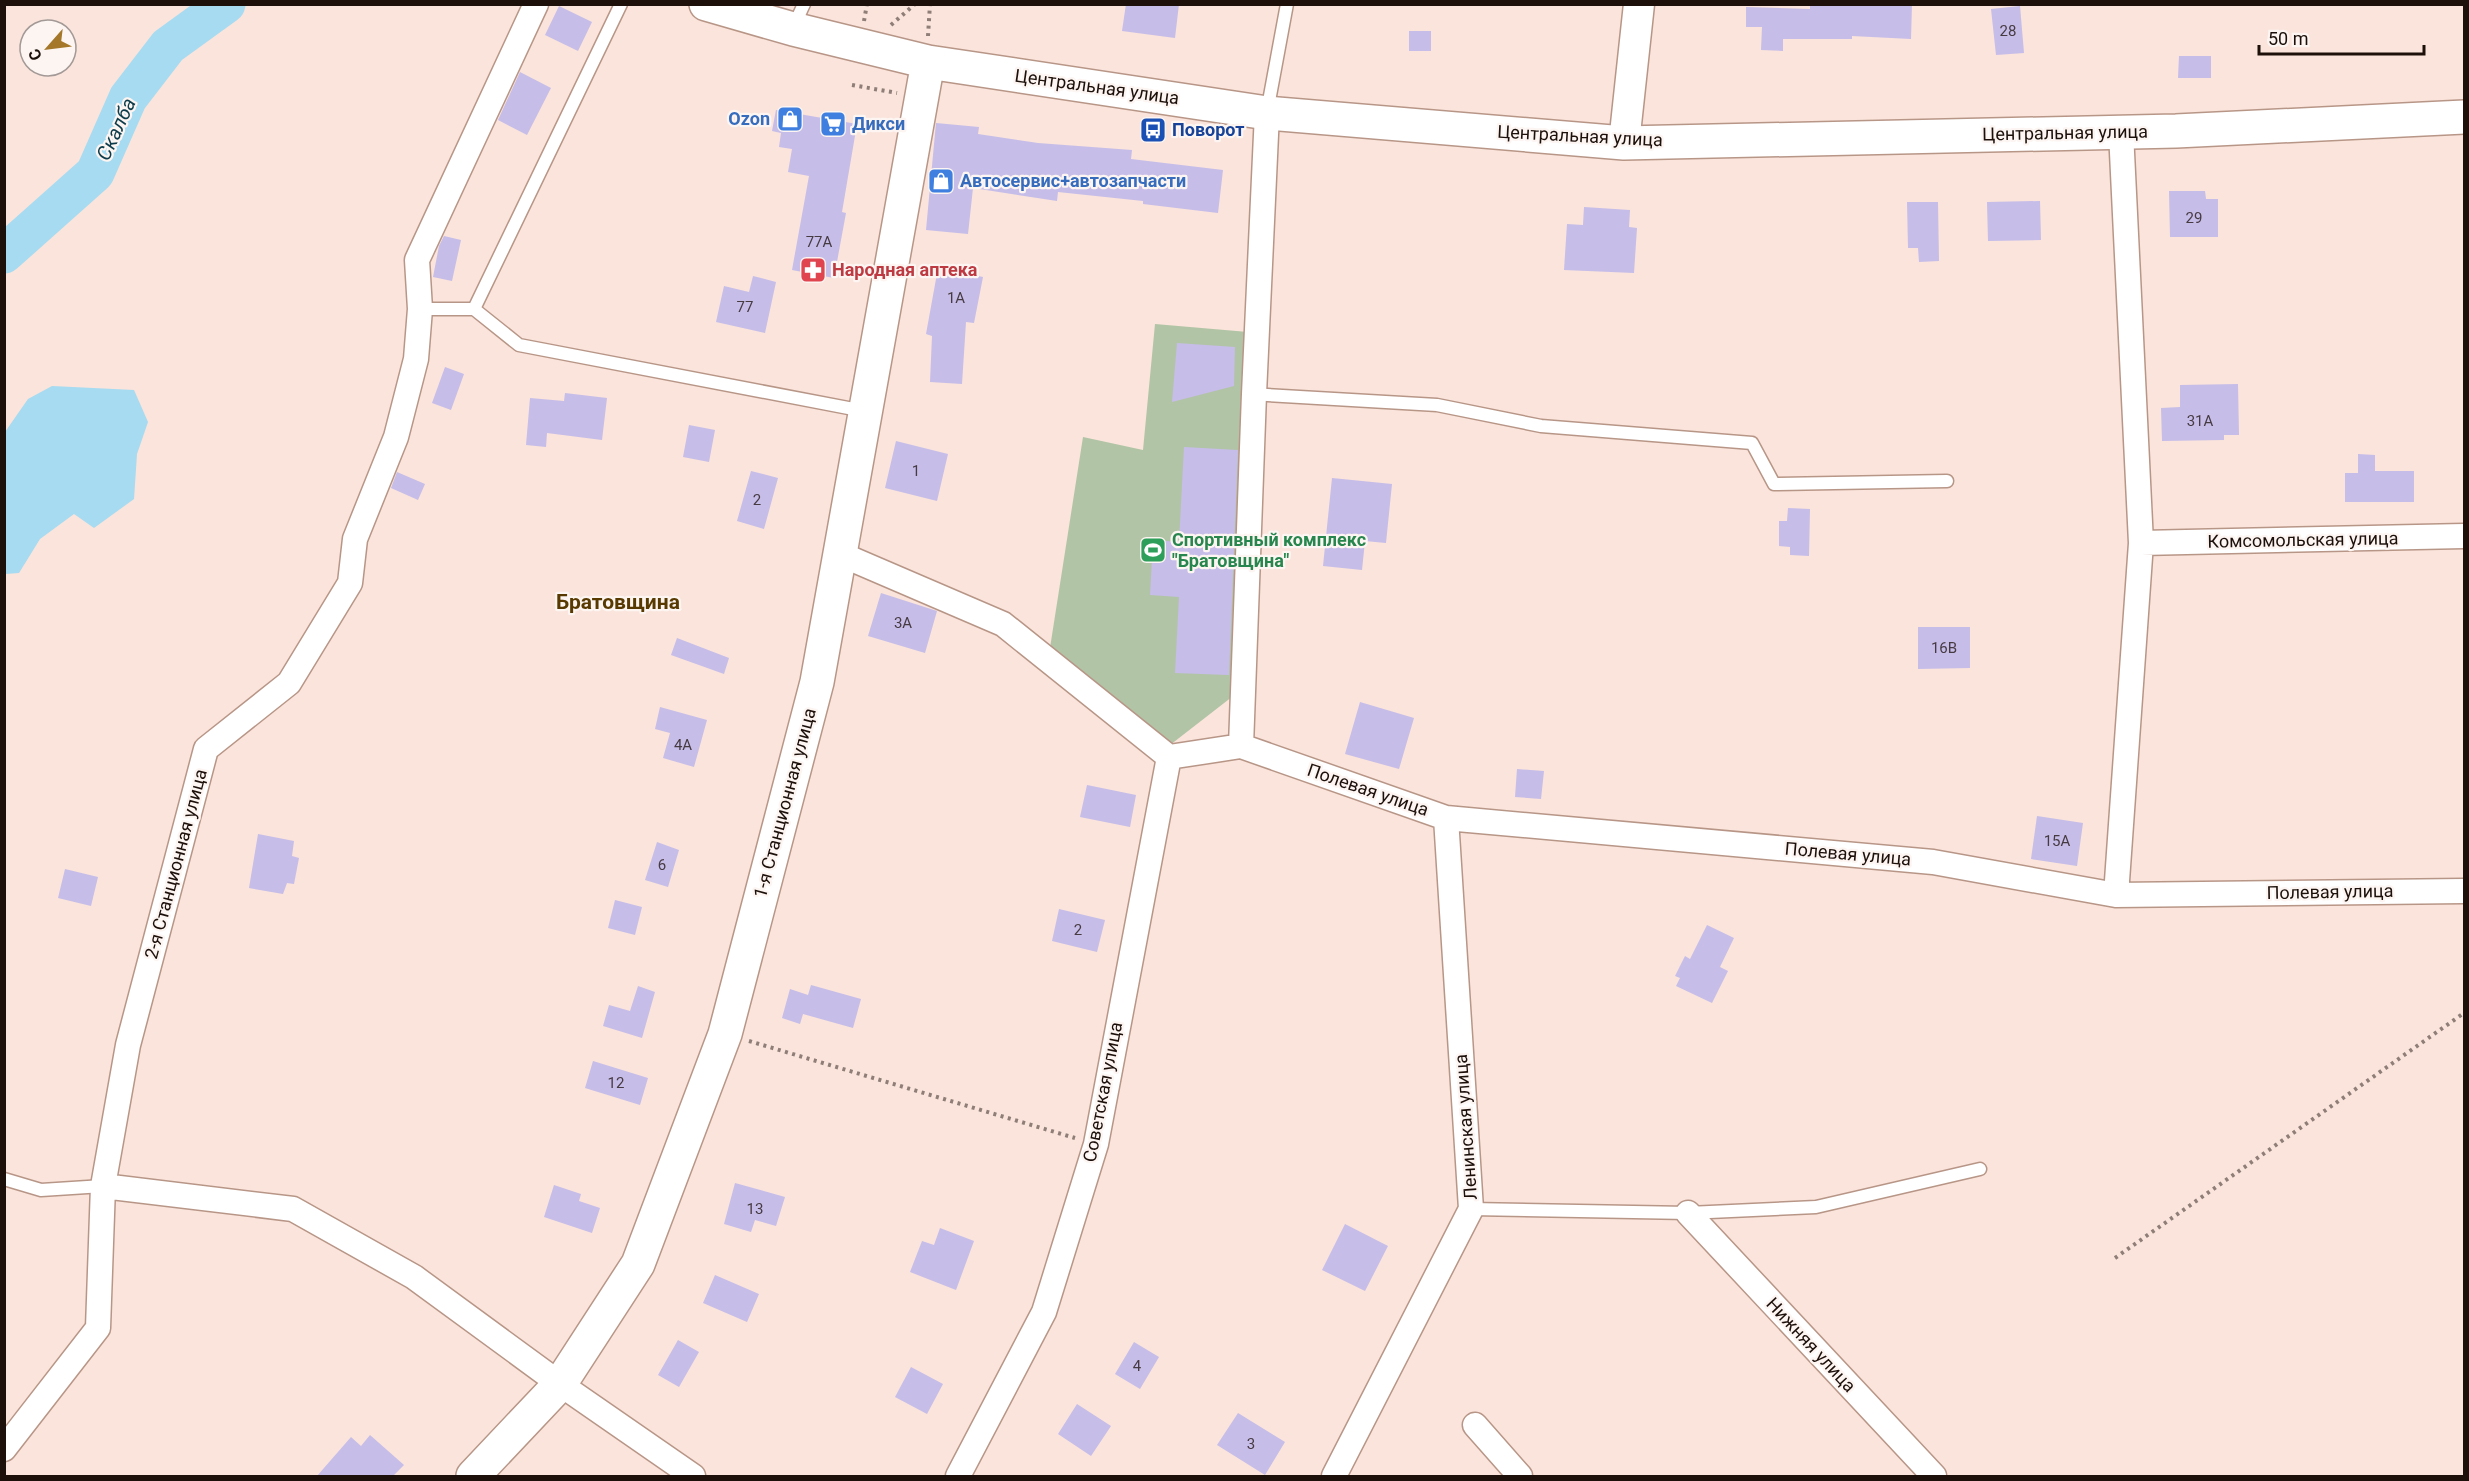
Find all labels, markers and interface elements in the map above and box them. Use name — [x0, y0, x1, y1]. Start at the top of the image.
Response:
north arrow — [18, 18, 78, 78]
scale bar — [2259, 18, 2424, 56]
house number: 28 — [2000, 22, 2016, 40]
text: 50 m — [2268, 28, 2308, 49]
text: С — [24, 46, 46, 64]
street label: Центральная улица — [1014, 65, 1181, 108]
water label: Скалба — [91, 94, 141, 164]
shop icon: Ozon — [775, 104, 805, 134]
place label: Ozon — [728, 108, 770, 129]
supermarket icon: Дикси — [818, 109, 848, 139]
place label: Дикси — [852, 113, 905, 134]
bus stop icon: Поворот — [1138, 115, 1168, 145]
place label: Поворот — [1172, 119, 1244, 140]
street label: Центральная улица — [1497, 121, 1663, 150]
street label: Центральная улица — [1982, 121, 2148, 144]
shop icon: Автосервис+автозапчасти — [926, 166, 956, 196]
place label: Автосервис+автозапчасти — [960, 170, 1186, 191]
house number: 29 — [2186, 209, 2202, 227]
house number: 77А — [806, 233, 833, 251]
pharmacy icon: Народная аптека — [798, 255, 828, 285]
place label: Народная аптека — [832, 259, 978, 280]
house number: 1А — [947, 289, 965, 307]
house number: 77 — [737, 298, 753, 316]
house number: 31А — [2187, 412, 2214, 430]
house number: 1 — [912, 462, 920, 480]
house number: 2 — [753, 491, 761, 509]
street label: Комсомольская улица — [2207, 527, 2399, 552]
place label: Спортивный комплекс "Братовщина" — [1172, 529, 1366, 571]
sports icon: Спортивный комплекс "Братовщина" — [1138, 535, 1168, 565]
district label: Братовщина — [556, 590, 680, 614]
house number: 3А — [894, 614, 912, 632]
house number: 16В — [1931, 639, 1957, 657]
street label: 1-я Станционная улица — [749, 706, 820, 900]
house number: 4А — [674, 736, 692, 754]
street label: Полевая улица — [1305, 759, 1432, 820]
street label: 2-я Станционная улица — [140, 767, 211, 961]
house number: 15А — [2044, 832, 2071, 850]
street label: Полевая улица — [1784, 838, 1912, 869]
house number: 6 — [658, 856, 666, 874]
street label: Полевая улица — [2266, 880, 2394, 903]
house number: 2 — [1074, 921, 1082, 939]
street label: Советская улица — [1079, 1020, 1126, 1164]
street label: Ленинская улица — [1450, 1053, 1481, 1201]
house number: 12 — [608, 1074, 624, 1092]
house number: 13 — [747, 1200, 763, 1218]
street label: Нижняя улица — [1762, 1293, 1860, 1396]
house number: 4 — [1133, 1357, 1142, 1375]
house number: 3 — [1247, 1435, 1255, 1453]

